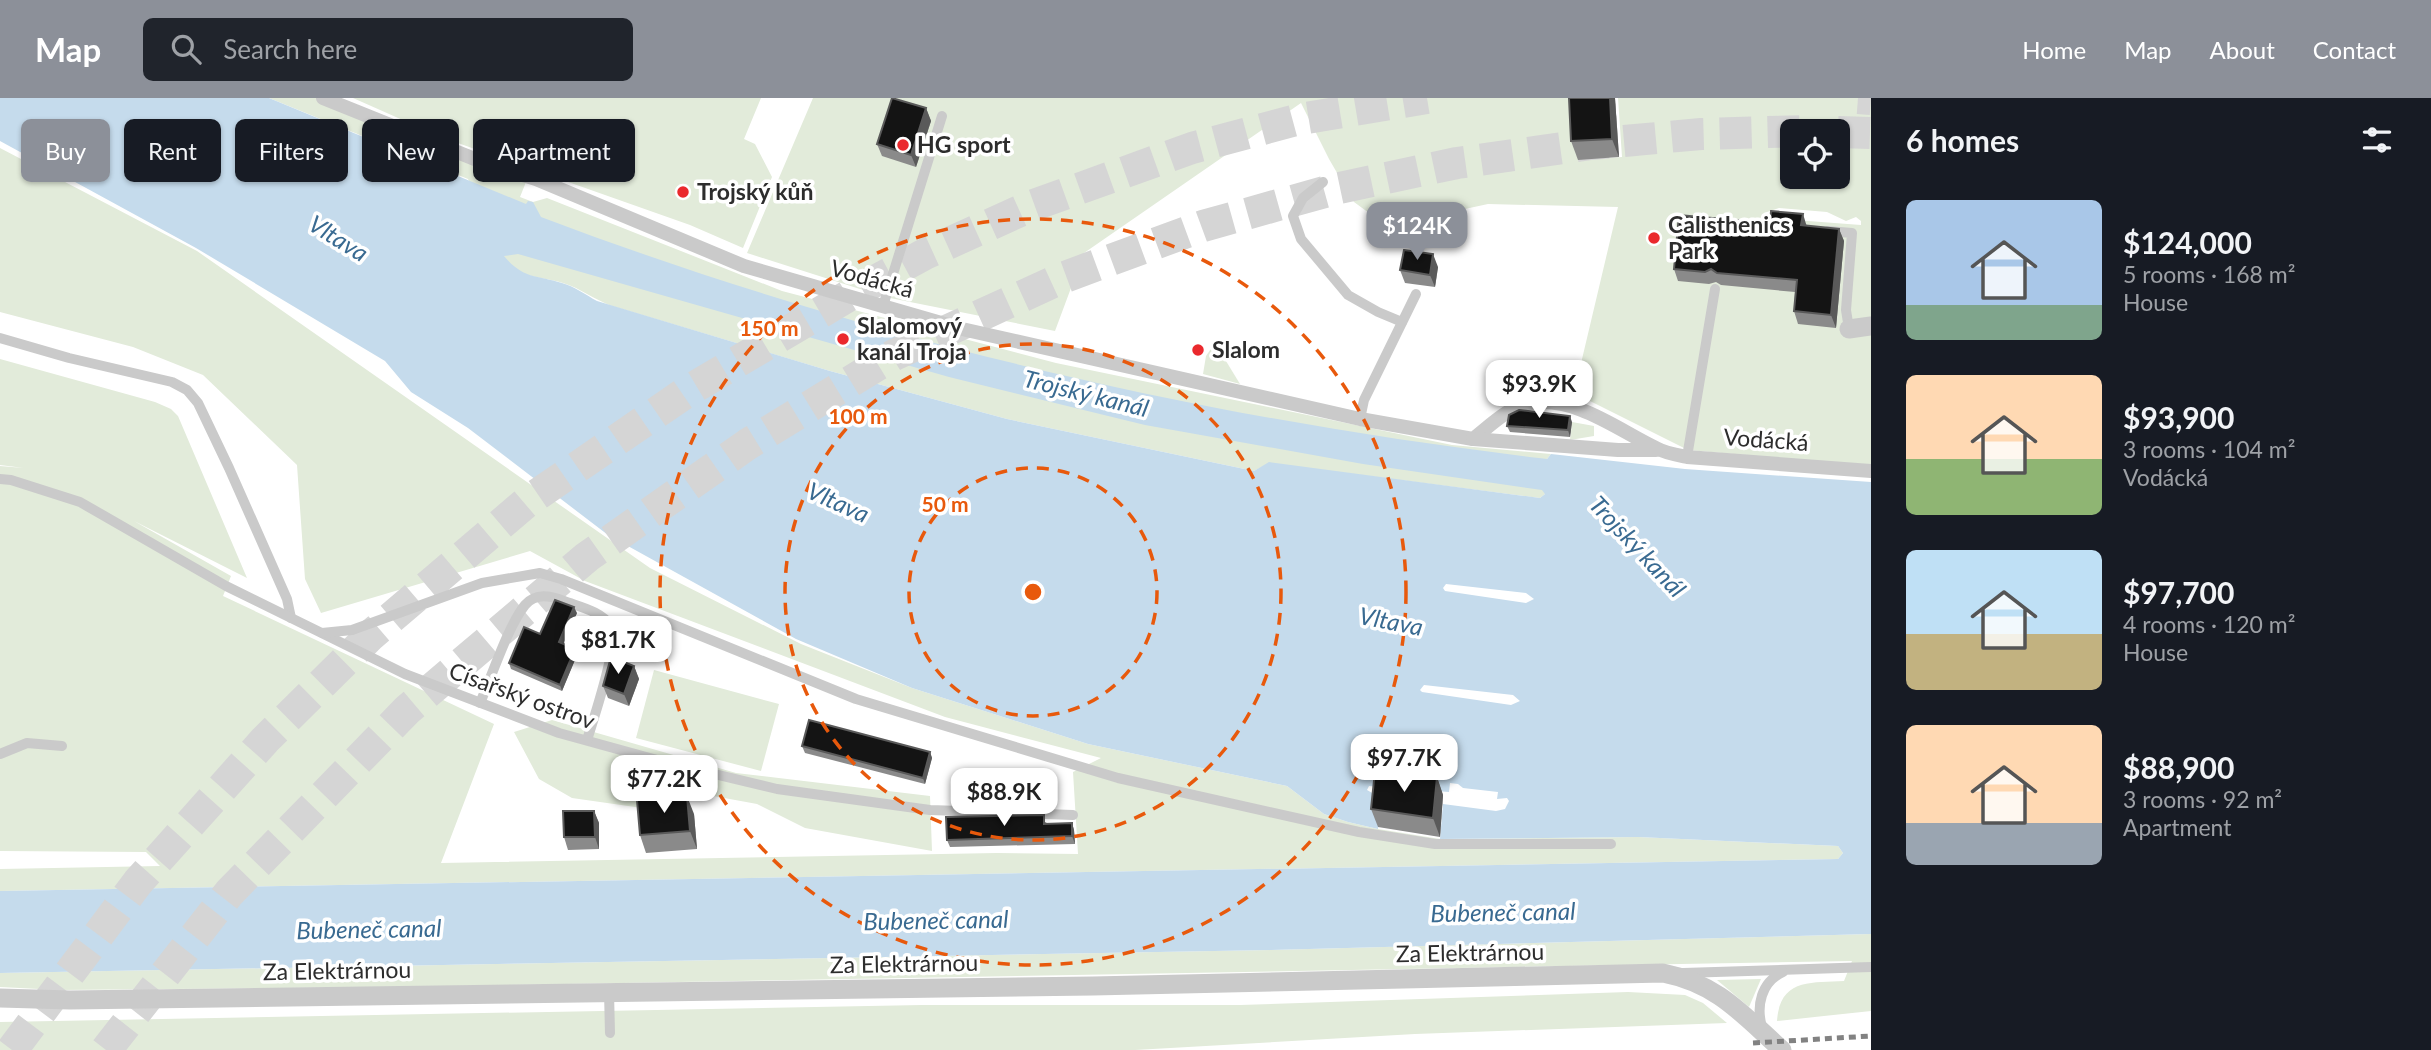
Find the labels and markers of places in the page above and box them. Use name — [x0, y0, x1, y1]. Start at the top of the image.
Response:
place label: HG sport — [917, 130, 1011, 158]
marker: HG sport — [895, 137, 911, 153]
place label: Trojský kůň — [697, 177, 814, 205]
marker: Trojský kůň — [675, 184, 691, 200]
pin: $124K — [1368, 202, 1466, 262]
place label: Calisthenics Park — [1668, 210, 1790, 264]
marker: Calisthenics Park — [1646, 230, 1662, 246]
place label: Slalomový kanál Troja — [857, 311, 967, 365]
marker: Slalomový kanál Troja — [835, 331, 851, 347]
place label: Slalom — [1212, 335, 1280, 363]
marker: Slalom — [1190, 342, 1206, 358]
pin: $93.9K — [1482, 360, 1596, 420]
centre of rings — [1021, 580, 1045, 604]
pin: $81.7K — [561, 616, 675, 676]
pin: $97.7K — [1347, 734, 1461, 794]
pin: $77.2K — [607, 756, 721, 815]
pin: $88.9K — [947, 768, 1061, 828]

